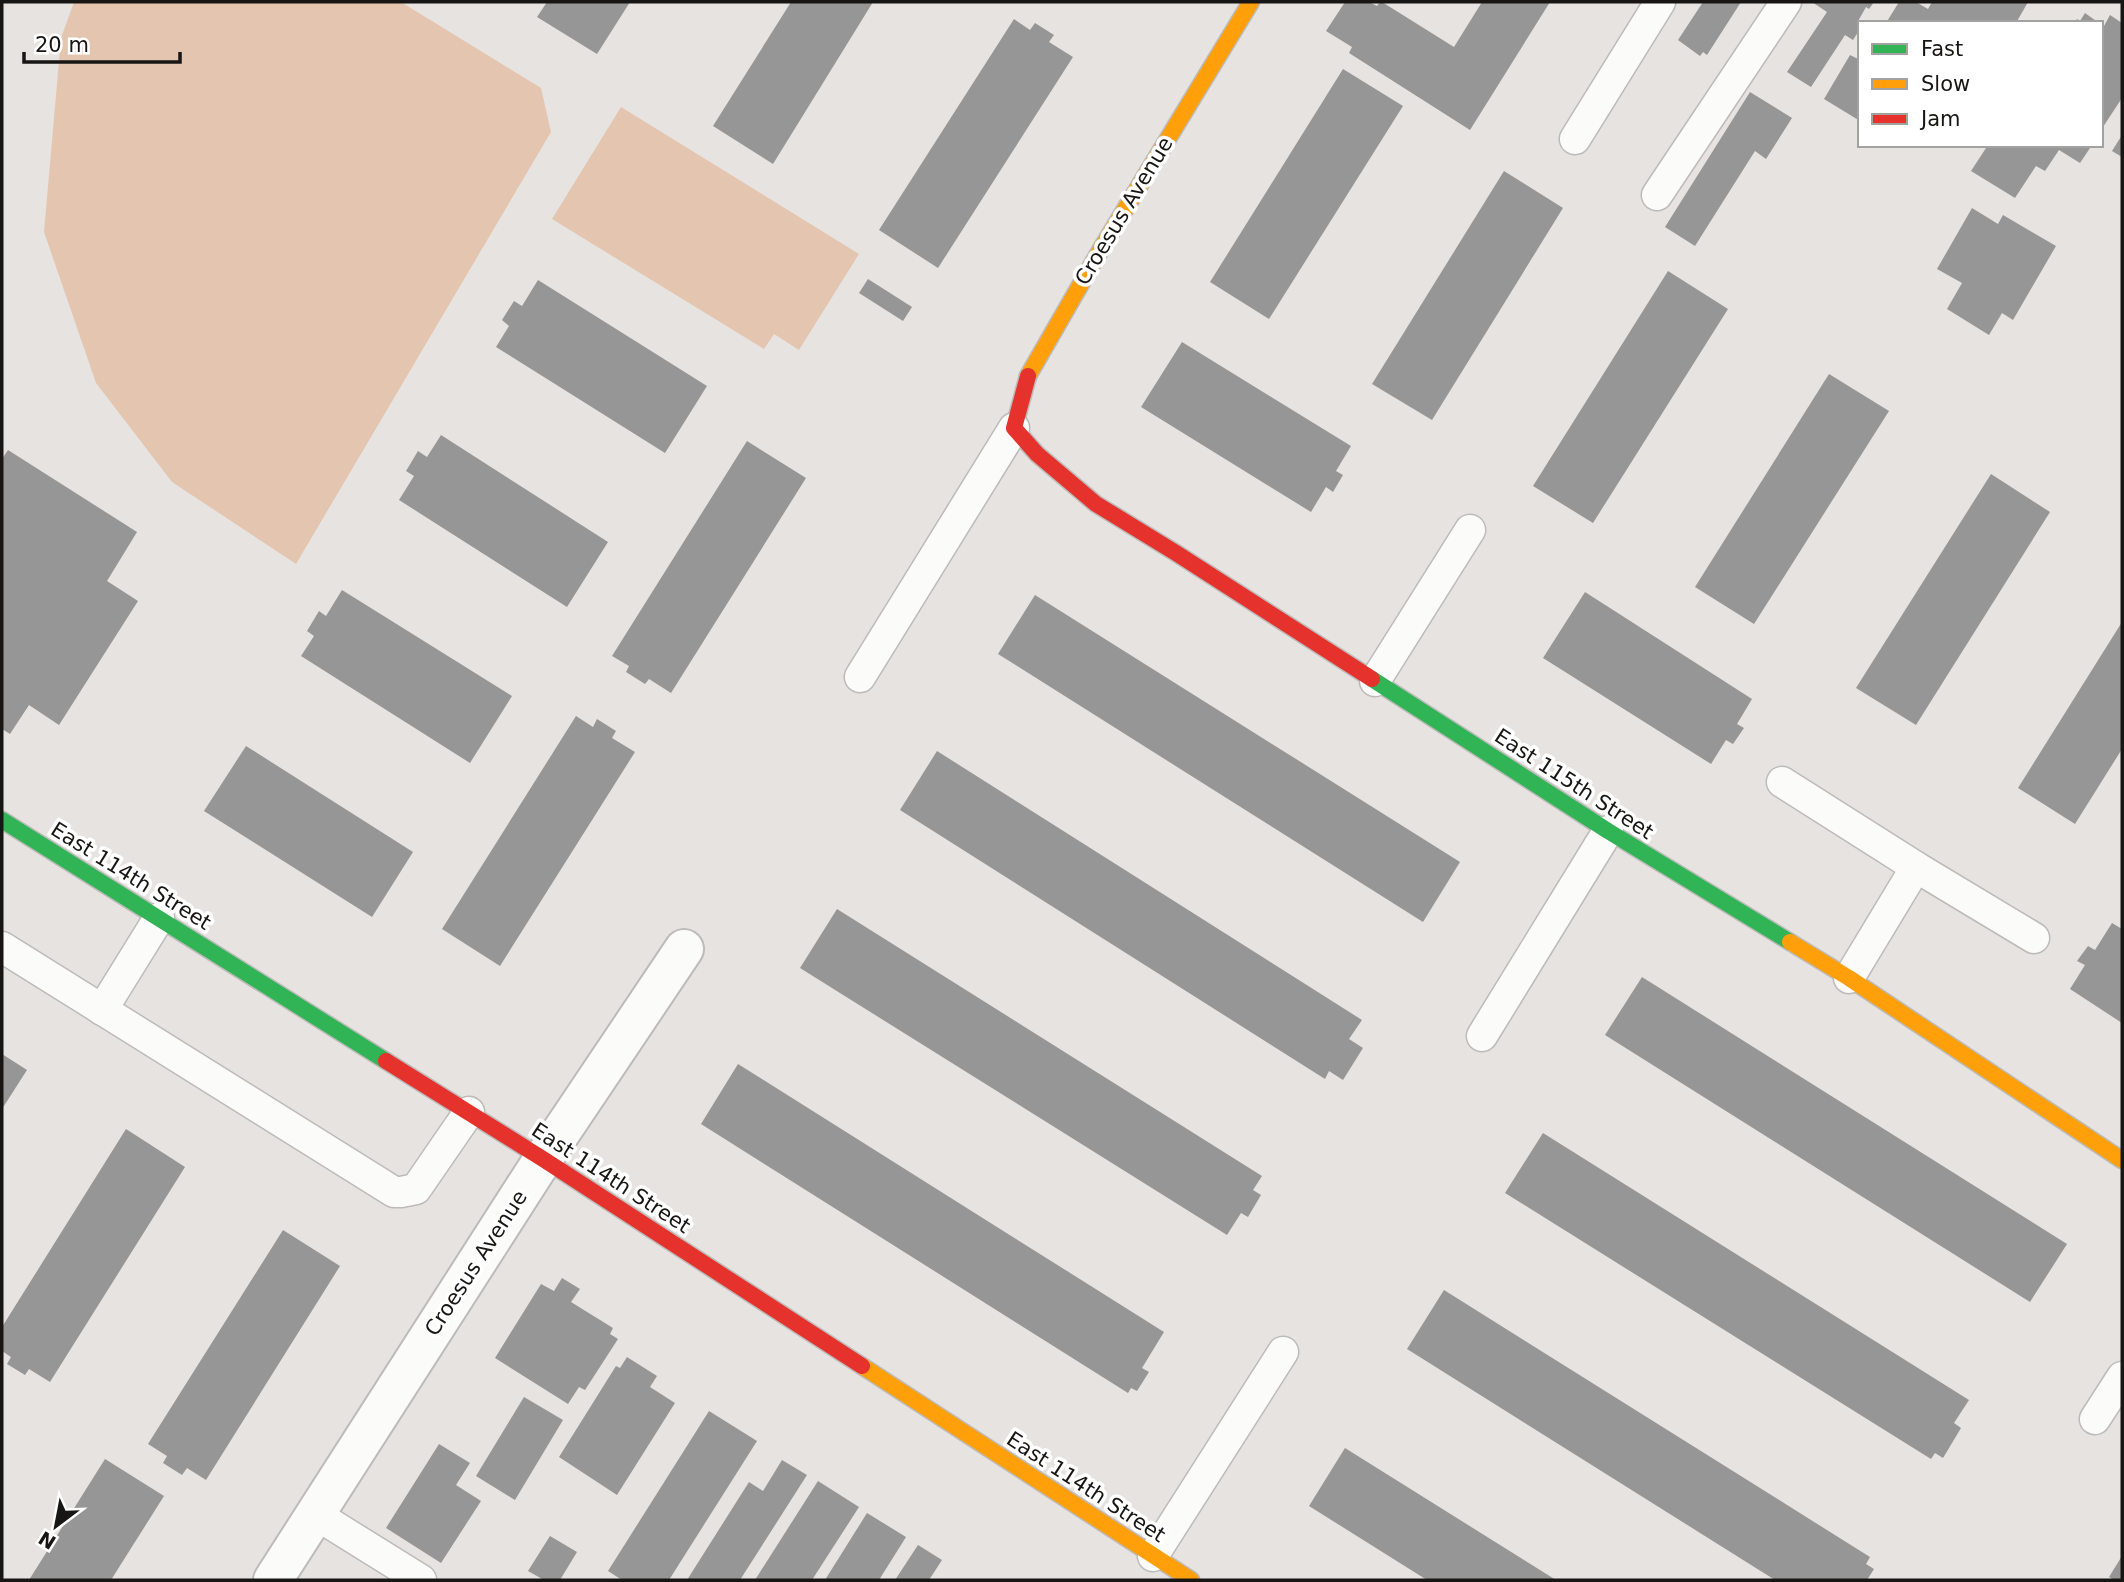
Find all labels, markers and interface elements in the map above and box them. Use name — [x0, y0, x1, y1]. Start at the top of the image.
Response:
scale bar — [24, 21, 180, 65]
legend — [1858, 21, 2103, 147]
text: 20 m — [35, 33, 89, 57]
text: Fast — [1921, 37, 1963, 61]
text: Slow — [1921, 72, 1970, 96]
text: Jam — [1919, 107, 1961, 131]
street label: Croesus Avenue — [1070, 133, 1178, 289]
street label: East 115th Street — [1490, 724, 1658, 844]
street label: East 114th Street — [47, 817, 215, 935]
street label: East 114th Street — [527, 1118, 695, 1238]
street label: Croesus Avenue — [420, 1186, 532, 1340]
street label: East 114th Street — [1002, 1427, 1170, 1547]
north arrow — [21, 1491, 91, 1561]
text: N — [34, 1527, 60, 1554]

